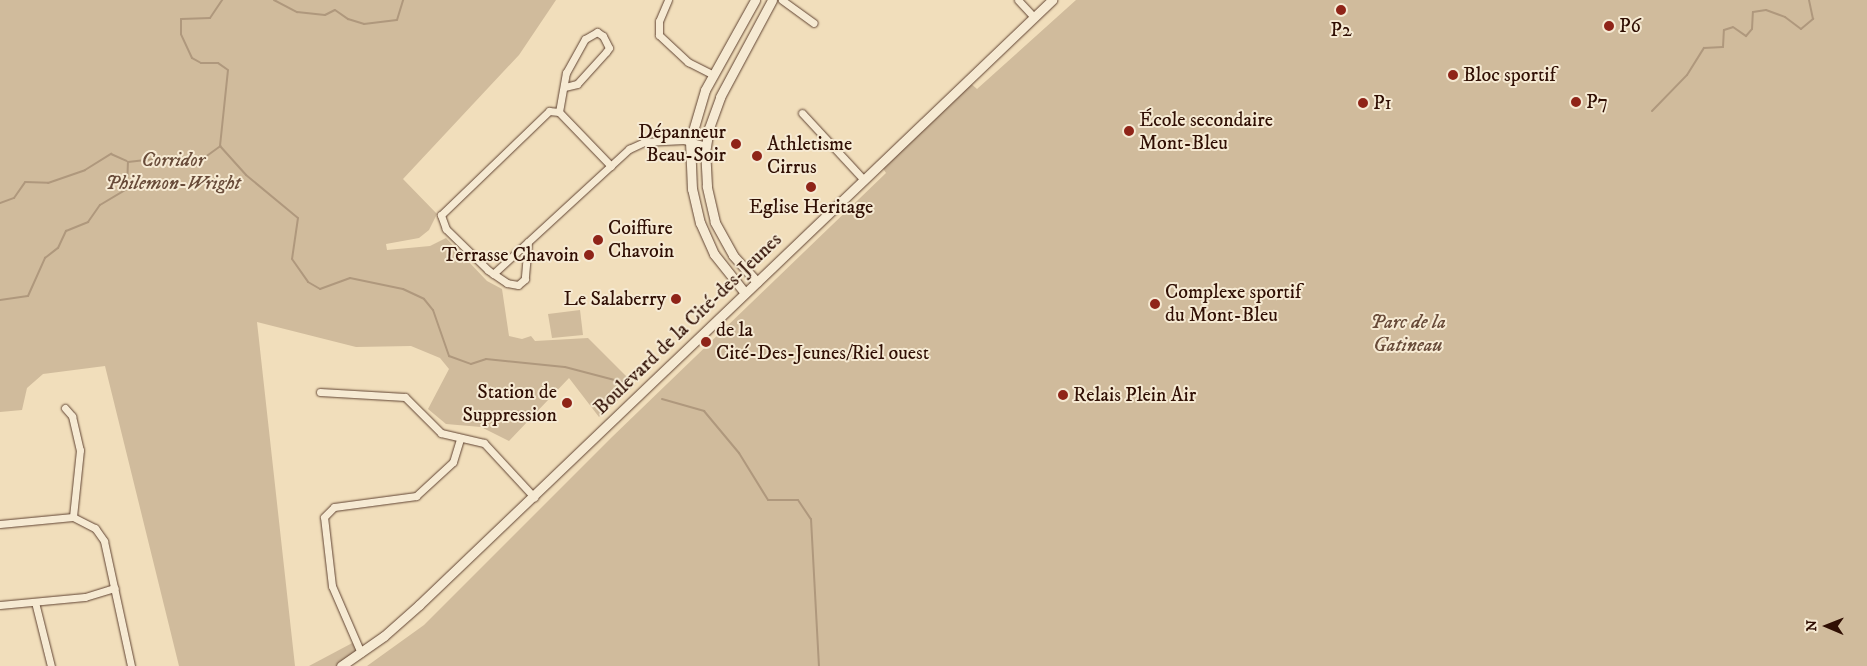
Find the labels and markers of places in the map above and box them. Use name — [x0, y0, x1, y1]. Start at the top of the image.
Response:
marker: P2 — [1335, 4, 1347, 16]
place label: P6 — [1619, 14, 1641, 38]
place label: P2 — [1330, 18, 1352, 42]
marker: P6 — [1603, 20, 1615, 32]
place label: Bloc sportif — [1463, 63, 1556, 87]
marker: Bloc sportif — [1447, 69, 1459, 81]
place label: P7 — [1586, 90, 1608, 114]
place label: P1 — [1373, 91, 1392, 115]
marker: P7 — [1570, 96, 1582, 108]
marker: P1 — [1357, 97, 1369, 109]
place label: École secondaire Mont-Bleu — [1139, 108, 1273, 155]
place label: Dépanneur Beau-Soir — [638, 120, 726, 167]
marker: École secondaire Mont-Bleu — [1123, 125, 1135, 137]
place label: Athletisme Cirrus — [767, 132, 852, 179]
marker: Dépanneur Beau-Soir — [730, 138, 742, 150]
marker: Athletisme Cirrus — [751, 150, 763, 162]
marker: Eglise Heritage — [805, 181, 817, 193]
place label: Eglise Heritage — [749, 195, 873, 219]
place label: Coiffure Chavoin — [608, 216, 674, 263]
marker: Coiffure Chavoin — [592, 234, 604, 246]
place label: Terrasse Chavoin — [442, 243, 579, 267]
marker: Terrasse Chavoin — [583, 249, 595, 261]
place label: Complexe sportif du Mont-Bleu — [1165, 280, 1301, 327]
place label: Le Salaberry — [564, 287, 666, 311]
marker: Le Salaberry — [670, 293, 682, 305]
marker: Complexe sportif du Mont-Bleu — [1149, 298, 1161, 310]
place label: de la Cité-Des-Jeunes/Riel ouest — [716, 319, 929, 366]
marker: de la Cité-Des-Jeunes/Riel ouest — [700, 336, 712, 348]
place label: Station de Suppression — [462, 380, 557, 427]
place label: Relais Plein Air — [1073, 383, 1196, 407]
marker: Relais Plein Air — [1057, 389, 1069, 401]
marker: Station de Suppression — [561, 397, 573, 409]

